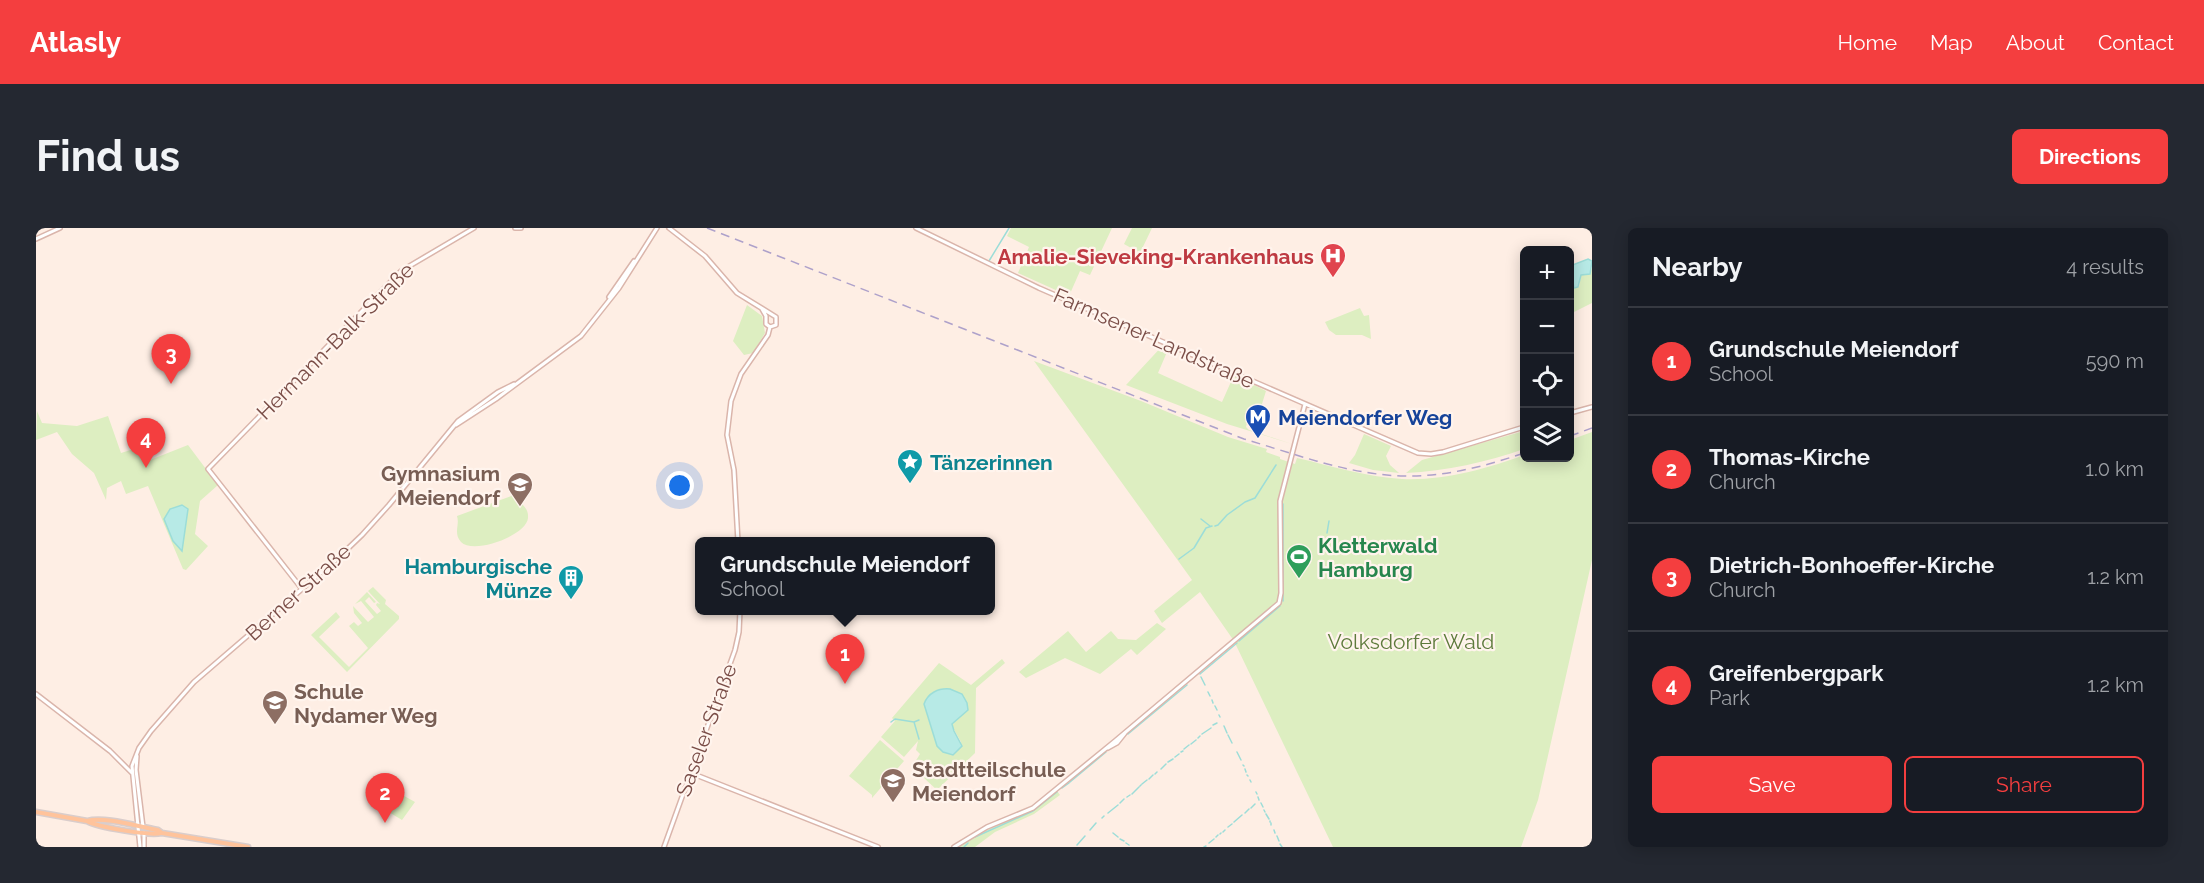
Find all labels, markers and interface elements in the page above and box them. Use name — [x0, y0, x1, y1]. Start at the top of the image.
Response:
text: Atlasly — [30, 26, 121, 59]
text: Home — [1838, 30, 1897, 55]
text: Map — [1930, 30, 1973, 55]
text: About — [2006, 30, 2065, 55]
text: Contact — [2098, 30, 2174, 55]
button: Directions — [2012, 129, 2168, 184]
text: Find us — [36, 132, 180, 181]
hospital icon: Amalie-Sieveking-Krankenhaus — [1318, 241, 1348, 279]
place label: Amalie-Sieveking-Krankenhaus — [997, 244, 1314, 269]
map controls — [1520, 246, 1574, 462]
button: + — [1520, 246, 1574, 300]
text: Nearby — [1652, 252, 1742, 282]
text: 4 results — [2066, 255, 2144, 279]
street label: Hermann-Balk-Straße — [251, 257, 419, 425]
street label: Farmsener Landstraße — [1050, 282, 1258, 394]
button: − — [1520, 300, 1574, 354]
pin: 3 — [152, 334, 190, 384]
text: Grundschule Meiendorf — [1709, 336, 1958, 362]
text: 1 — [1667, 349, 1676, 373]
text: 590 m — [2086, 349, 2144, 373]
button: locate — [1520, 354, 1574, 408]
text: School — [1709, 362, 1773, 386]
metro station icon: Meiendorfer Weg — [1243, 402, 1273, 440]
place label: Meiendorfer Weg — [1278, 405, 1452, 430]
button: layers — [1520, 408, 1574, 462]
pin: 4 — [126, 418, 166, 468]
text: Thomas-Kirche — [1709, 444, 1870, 470]
place icon: Tänzerinnen — [895, 447, 925, 485]
place label: Tänzerinnen — [930, 450, 1053, 475]
text: 2 — [1666, 457, 1677, 481]
text: 1.0 km — [2085, 457, 2144, 481]
place label: Gymnasium Meiendorf — [381, 461, 501, 510]
school or university icon: Gymnasium Meiendorf — [505, 470, 535, 508]
text: Church — [1709, 470, 1776, 494]
your location — [665, 471, 694, 500]
place label: Kletterwald Hamburg — [1318, 533, 1437, 582]
popup — [695, 537, 995, 615]
street label: Berner Straße — [240, 538, 356, 646]
sports icon: Kletterwald Hamburg — [1284, 542, 1314, 580]
text: Grundschule Meiendorf — [720, 551, 970, 577]
text: Dietrich-Bonhoeffer-Kirche — [1709, 552, 1994, 578]
place label: Hamburgische Münze — [404, 554, 552, 603]
building icon: Hamburgische Münze — [556, 563, 586, 601]
text: 3 — [1666, 565, 1677, 589]
text: 1.2 km — [2087, 565, 2144, 589]
text: School — [720, 577, 784, 601]
text: Church — [1709, 578, 1776, 602]
park label: Volksdorfer Wald — [1328, 629, 1494, 654]
pin: 1 — [826, 634, 864, 684]
street label: Saseler Straße — [670, 660, 742, 800]
text: Greifenbergpark — [1709, 660, 1883, 686]
text: 4 — [1666, 673, 1677, 697]
text: 1.2 km — [2087, 673, 2144, 697]
place label: Schule Nydamer Weg — [294, 679, 437, 728]
text: Park — [1709, 686, 1750, 710]
school or university icon: Schule Nydamer Weg — [260, 688, 290, 726]
button: Save — [1652, 756, 1892, 813]
button: Share — [1904, 756, 2144, 813]
place label: Stadtteilschule Meiendorf — [912, 757, 1066, 806]
school or university icon: Stadtteilschule Meiendorf — [878, 766, 908, 804]
pin: 2 — [366, 774, 404, 823]

